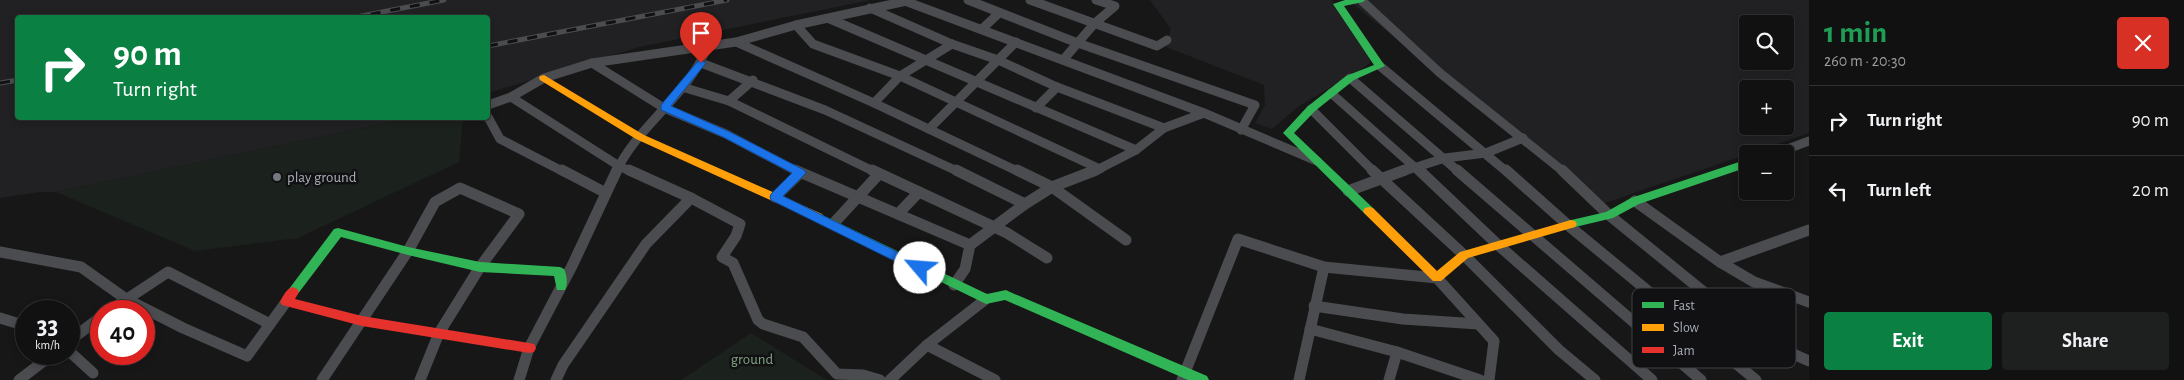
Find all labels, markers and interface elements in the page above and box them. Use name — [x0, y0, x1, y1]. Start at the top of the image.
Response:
pin — [680, 12, 722, 63]
map controls — [1739, 15, 1794, 200]
button: search — [1739, 15, 1794, 70]
button: close — [2117, 17, 2169, 69]
text: 1 min — [1824, 18, 1887, 48]
icon: arrive — [687, 19, 715, 47]
icon: right — [30, 35, 95, 100]
text: 90 m — [113, 37, 182, 72]
text: 260 m · 20:30 — [1824, 53, 1906, 69]
text: Turn right — [113, 78, 197, 100]
button: + — [1739, 80, 1794, 135]
icon: right — [1824, 107, 1852, 135]
text: Turn right — [1867, 111, 1942, 130]
text: 90 m — [2132, 111, 2169, 130]
button: − — [1739, 145, 1794, 200]
place label: play ground — [287, 170, 357, 185]
marker: play ground — [271, 171, 283, 183]
icon: left — [1824, 177, 1852, 205]
text: Turn left — [1867, 181, 1931, 200]
text: 20 m — [2132, 181, 2169, 200]
position arrow — [893, 241, 945, 293]
legend — [1632, 288, 1796, 368]
text: Fast — [1673, 299, 1695, 313]
speed limit sign: 40 — [90, 300, 155, 365]
button: Exit — [1824, 312, 1992, 370]
button: Share — [2002, 312, 2169, 370]
text: 33 — [37, 314, 58, 339]
text: Slow — [1673, 321, 1700, 335]
text: km/h — [35, 339, 60, 351]
text: Jam — [1673, 344, 1695, 358]
park label: ground — [731, 352, 773, 367]

